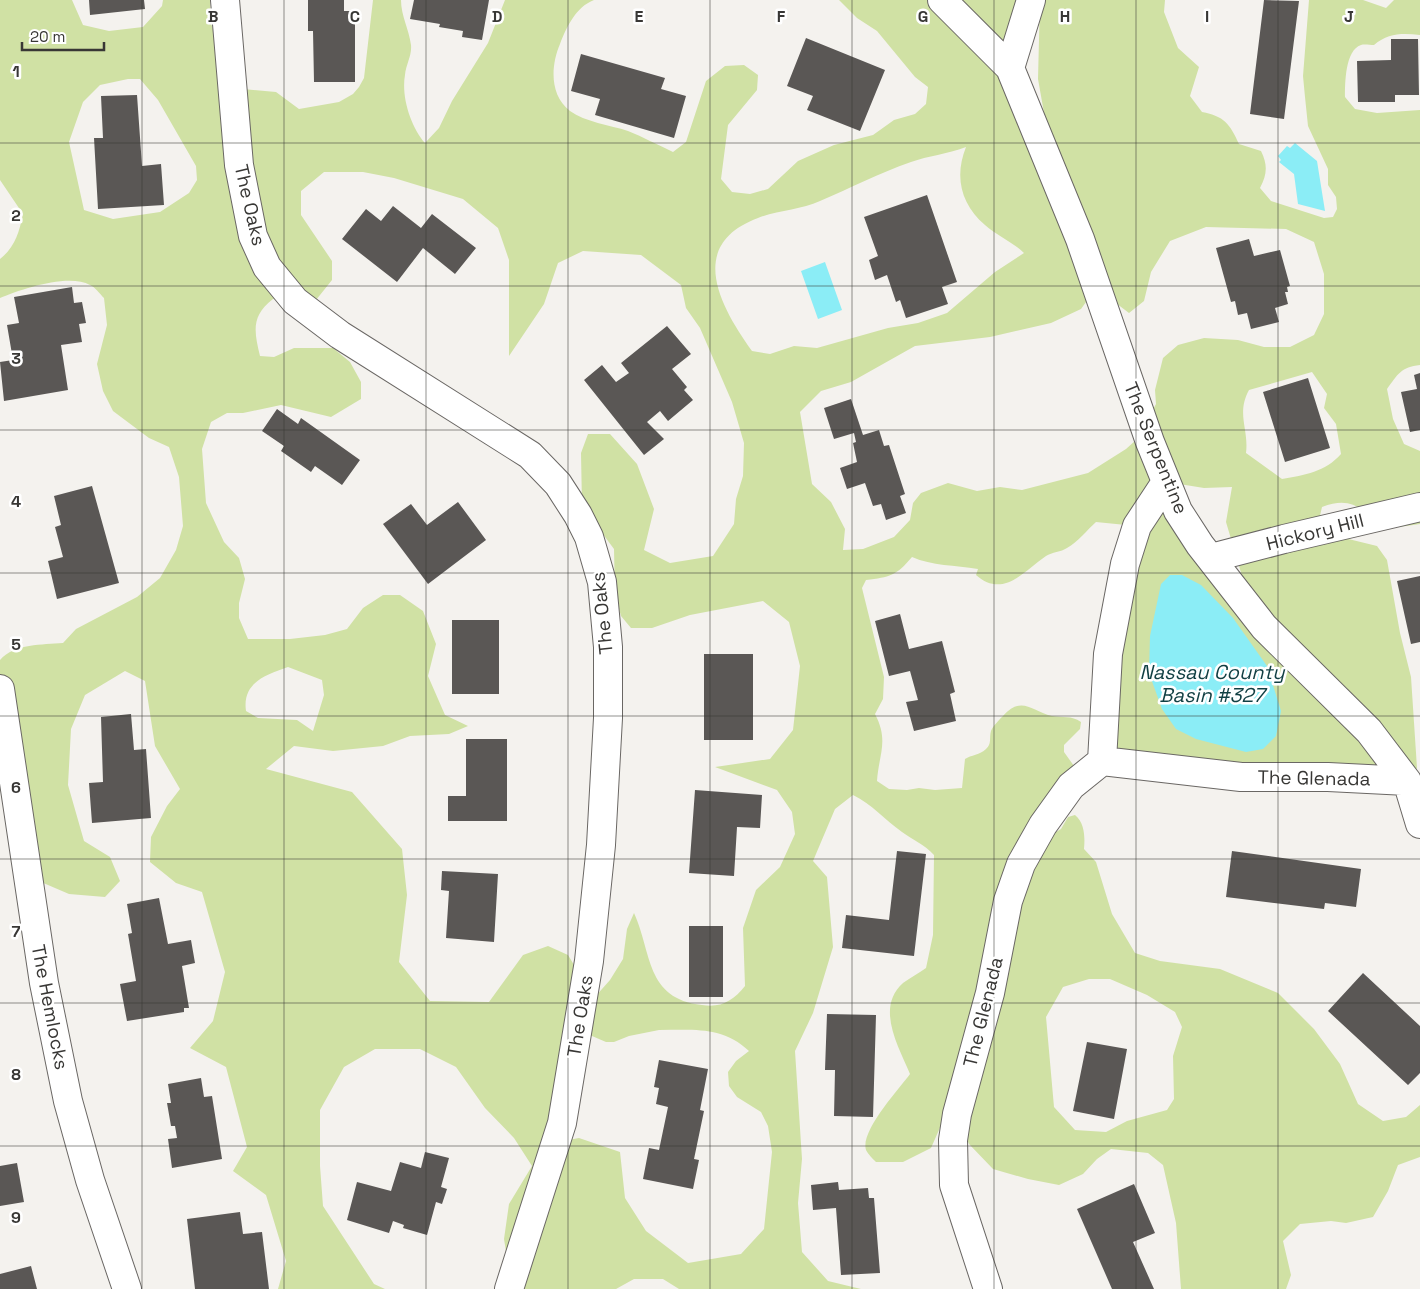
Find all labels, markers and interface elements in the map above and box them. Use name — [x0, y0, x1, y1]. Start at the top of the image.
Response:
text: B — [208, 6, 218, 27]
text: C — [350, 6, 360, 27]
text: D — [492, 6, 502, 27]
text: E — [635, 6, 644, 27]
text: F — [777, 6, 786, 27]
text: G — [918, 6, 928, 27]
text: H — [1060, 6, 1070, 27]
text: I — [1205, 6, 1209, 27]
text: J — [1344, 6, 1354, 27]
scale bar — [22, 20, 105, 52]
text: 20 m — [30, 27, 65, 46]
text: 1 — [12, 61, 20, 82]
street label: The Oaks — [229, 162, 271, 248]
text: 2 — [11, 205, 21, 226]
text: 3 — [11, 348, 21, 369]
street label: The Serpentine — [1118, 378, 1194, 518]
text: 4 — [11, 491, 21, 512]
street label: Hickory Hill — [1263, 508, 1367, 556]
street label: The Oaks — [585, 571, 619, 655]
text: 5 — [11, 634, 21, 655]
water label: Nassau County Basin #327 — [1139, 659, 1286, 708]
street label: The Glenada — [1257, 765, 1371, 791]
text: 6 — [11, 777, 21, 798]
text: 7 — [12, 921, 21, 942]
street label: The Hemlocks — [26, 942, 74, 1072]
street label: The Glenada — [957, 954, 1009, 1070]
street label: The Oaks — [561, 973, 599, 1059]
text: 8 — [11, 1064, 21, 1085]
text: 9 — [11, 1207, 21, 1228]

